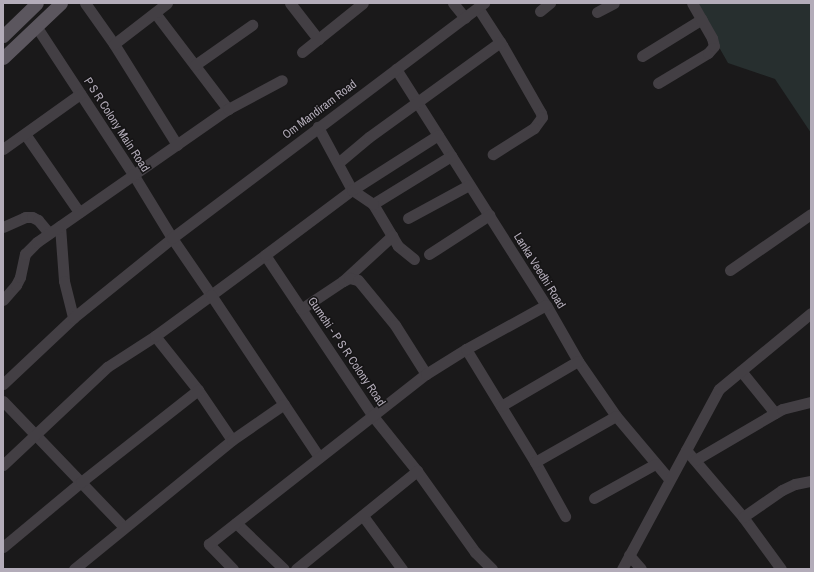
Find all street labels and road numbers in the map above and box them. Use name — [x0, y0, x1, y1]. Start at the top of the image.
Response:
street label: P S R Colony Main Road — [80, 75, 152, 175]
street label: Om Mandiram Road — [280, 77, 360, 143]
street label: Lanka Veedhi Road — [510, 231, 568, 311]
street label: Gumchi - P S R Colony Road — [304, 295, 388, 409]

